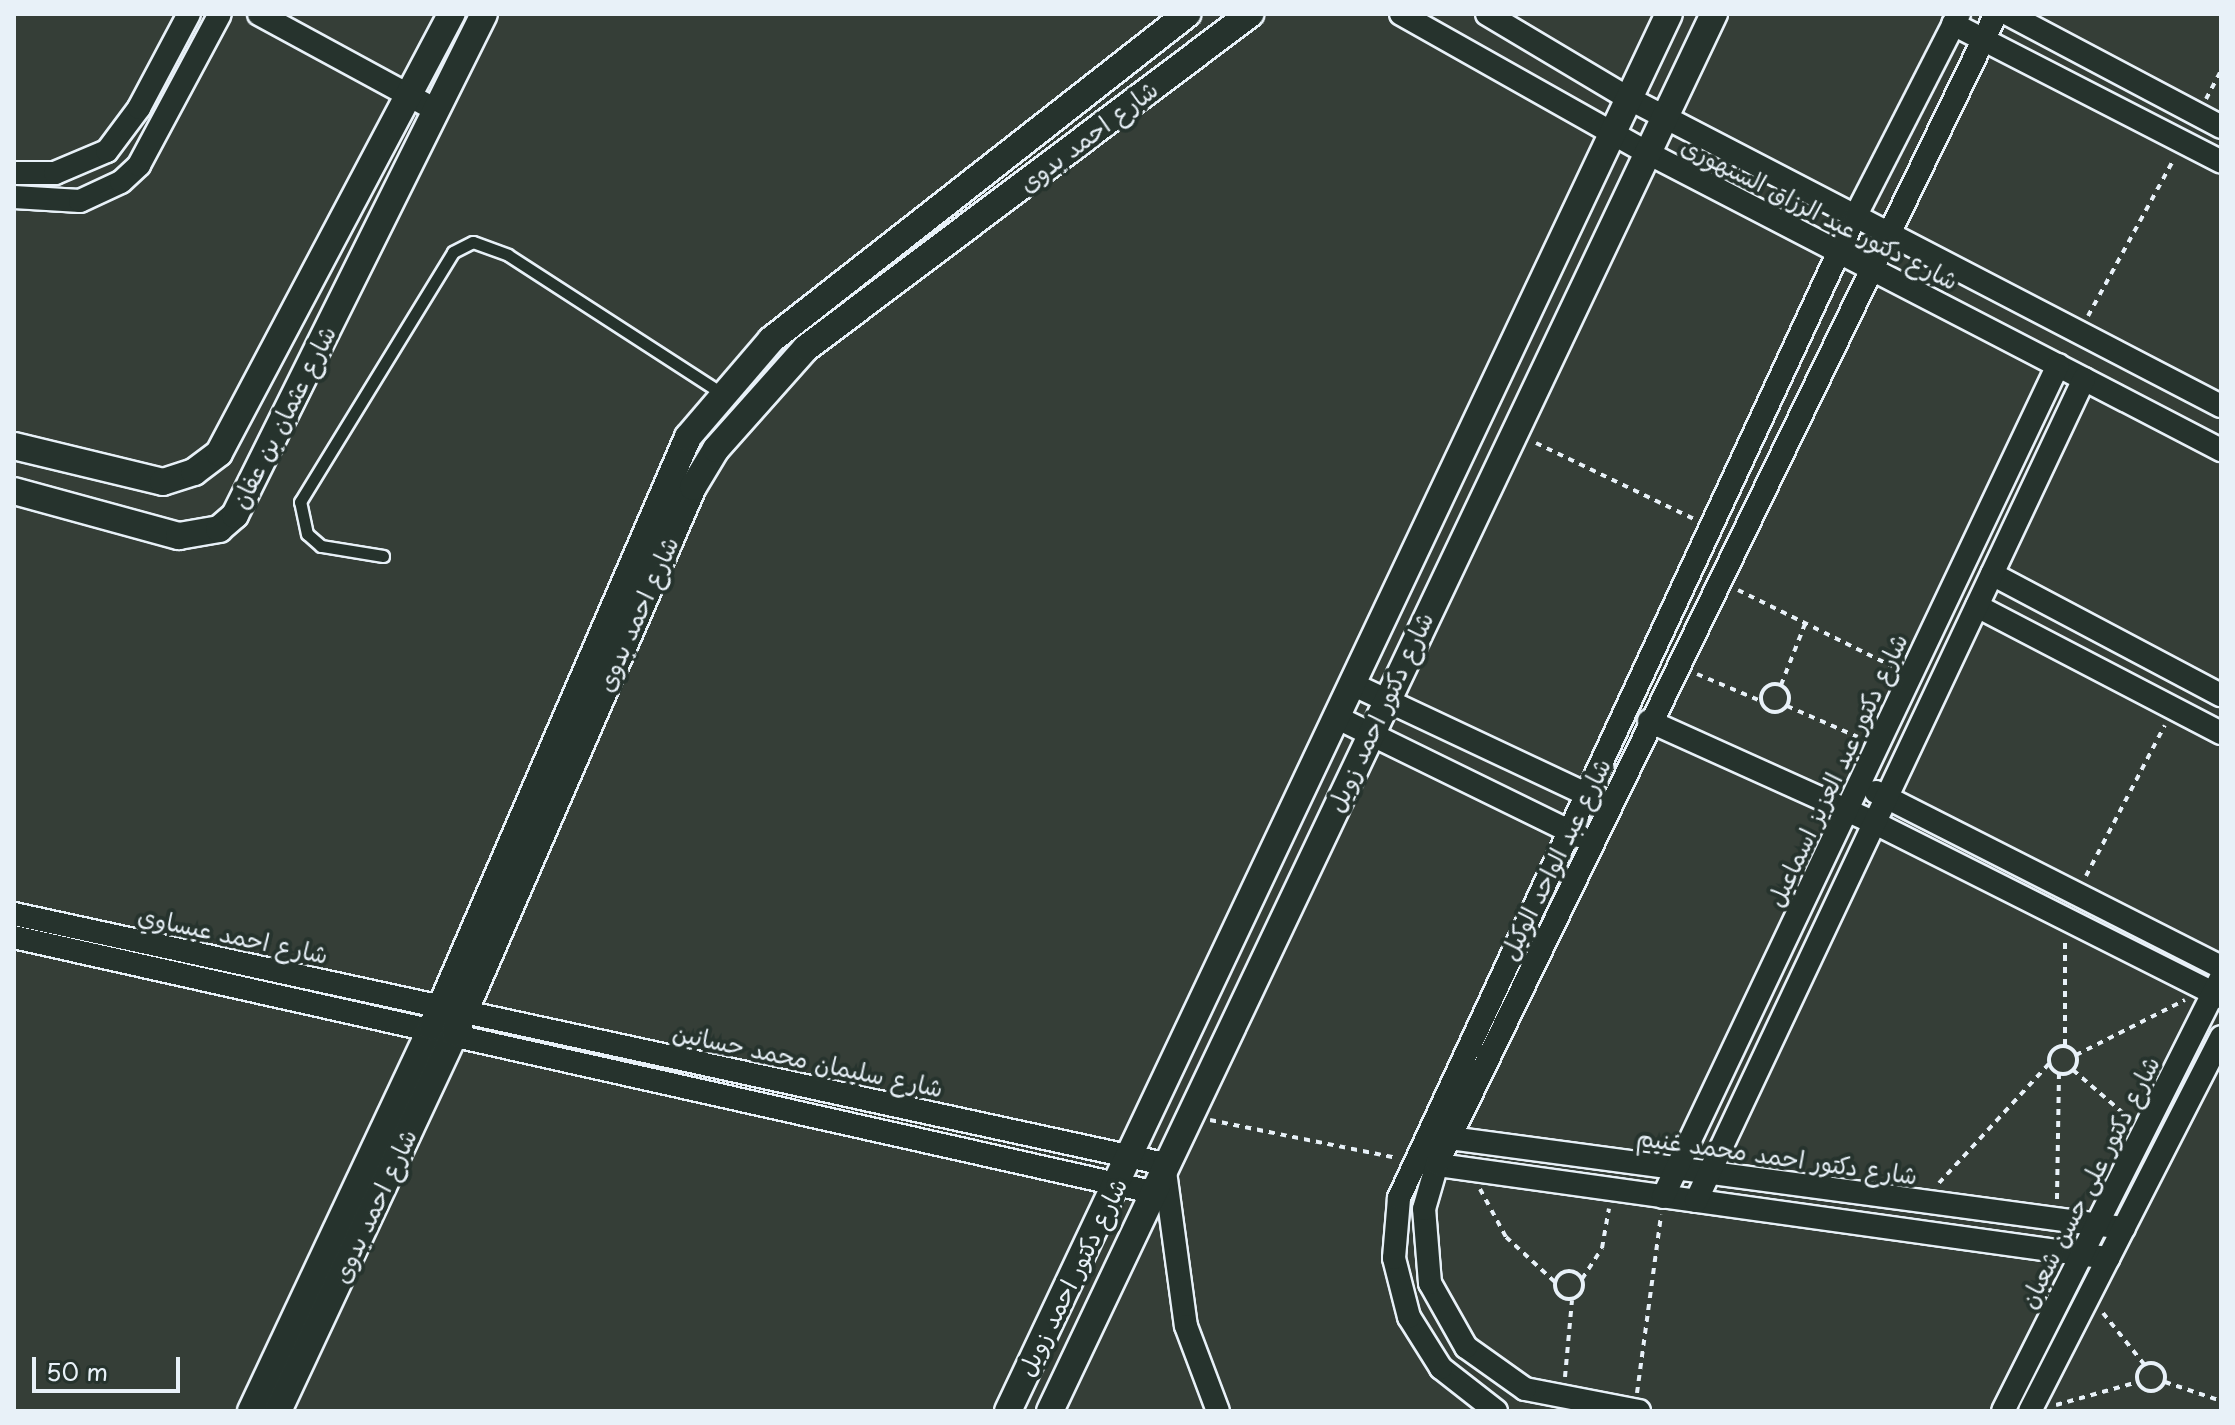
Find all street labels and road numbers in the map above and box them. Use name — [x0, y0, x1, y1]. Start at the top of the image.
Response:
street label: شارع احمد بدوى — [1013, 74, 1163, 198]
street label: شارع دكتور عبد الرزاق السنهورى — [1677, 131, 1963, 295]
street label: شارع عثمان بن عفان — [225, 321, 341, 513]
street label: شارع احمد بدوى — [590, 532, 684, 696]
street label: شارع دكتور احمد زويل — [1321, 608, 1439, 816]
street label: شارع دكتور عبد العزيز اسماعيل — [1761, 629, 1913, 911]
street label: شارع عبد الواحد الوكيل — [1494, 754, 1616, 964]
street label: شارع احمد عيساوي — [135, 901, 331, 969]
street label: شارع سليمان محمد حسانين — [670, 1017, 946, 1103]
street label: شارع دكتور على حسن شعبان — [2013, 1051, 2165, 1313]
street label: شارع دكتور احمد محمد غنيم — [1635, 1122, 1919, 1190]
street label: شارع احمد بدوى — [326, 1125, 422, 1287]
street label: شارع دكتور احمد زويل — [1011, 1173, 1133, 1381]

